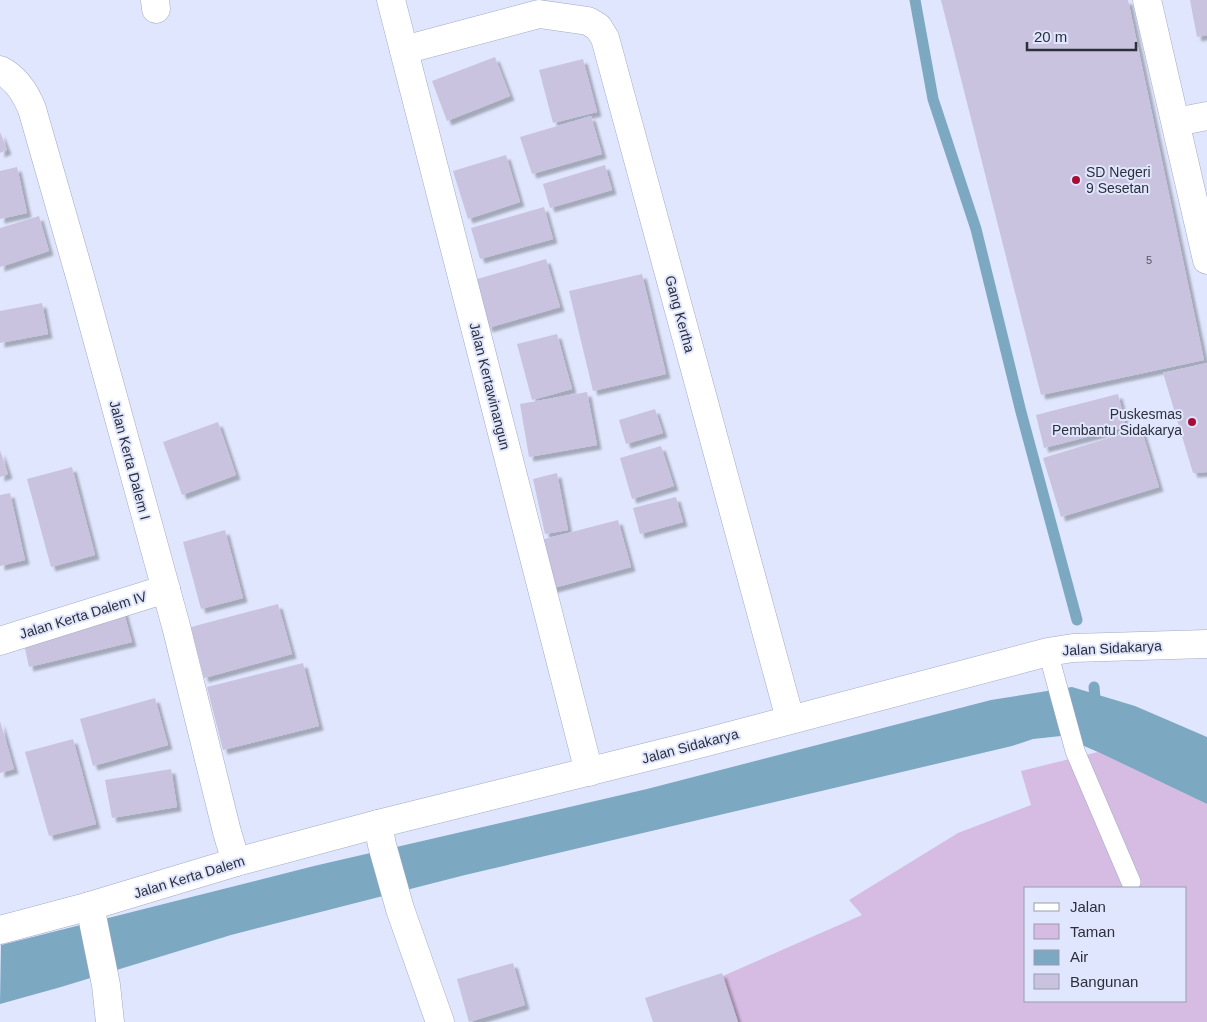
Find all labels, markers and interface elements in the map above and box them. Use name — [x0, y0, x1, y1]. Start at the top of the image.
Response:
scale bar — [1027, 20, 1136, 52]
text: 20 m — [1034, 28, 1067, 45]
place label: SD Negeri 9 Sesetan — [1086, 164, 1151, 196]
marker: SD Negeri 9 Sesetan — [1070, 174, 1082, 186]
house number: 5 — [1146, 254, 1152, 266]
street label: Gang Kertha — [662, 274, 698, 355]
street label: Jalan Kertawinangun — [466, 321, 514, 451]
street label: Jalan Kerta Dalem I — [106, 399, 154, 521]
place label: Puskesmas Pembantu Sidakarya — [1052, 406, 1182, 438]
marker: Puskesmas Pembantu Sidakarya — [1186, 416, 1198, 428]
street label: Jalan Kerta Dalem IV — [17, 588, 149, 642]
street label: Jalan Sidakarya — [1062, 637, 1162, 659]
street label: Jalan Sidakarya — [640, 725, 740, 767]
street label: Jalan Kerta Dalem — [132, 853, 246, 901]
legend — [1024, 887, 1187, 1002]
text: Jalan — [1070, 898, 1106, 915]
text: Taman — [1070, 923, 1115, 940]
text: Air — [1070, 948, 1088, 965]
text: Bangunan — [1070, 973, 1138, 990]

